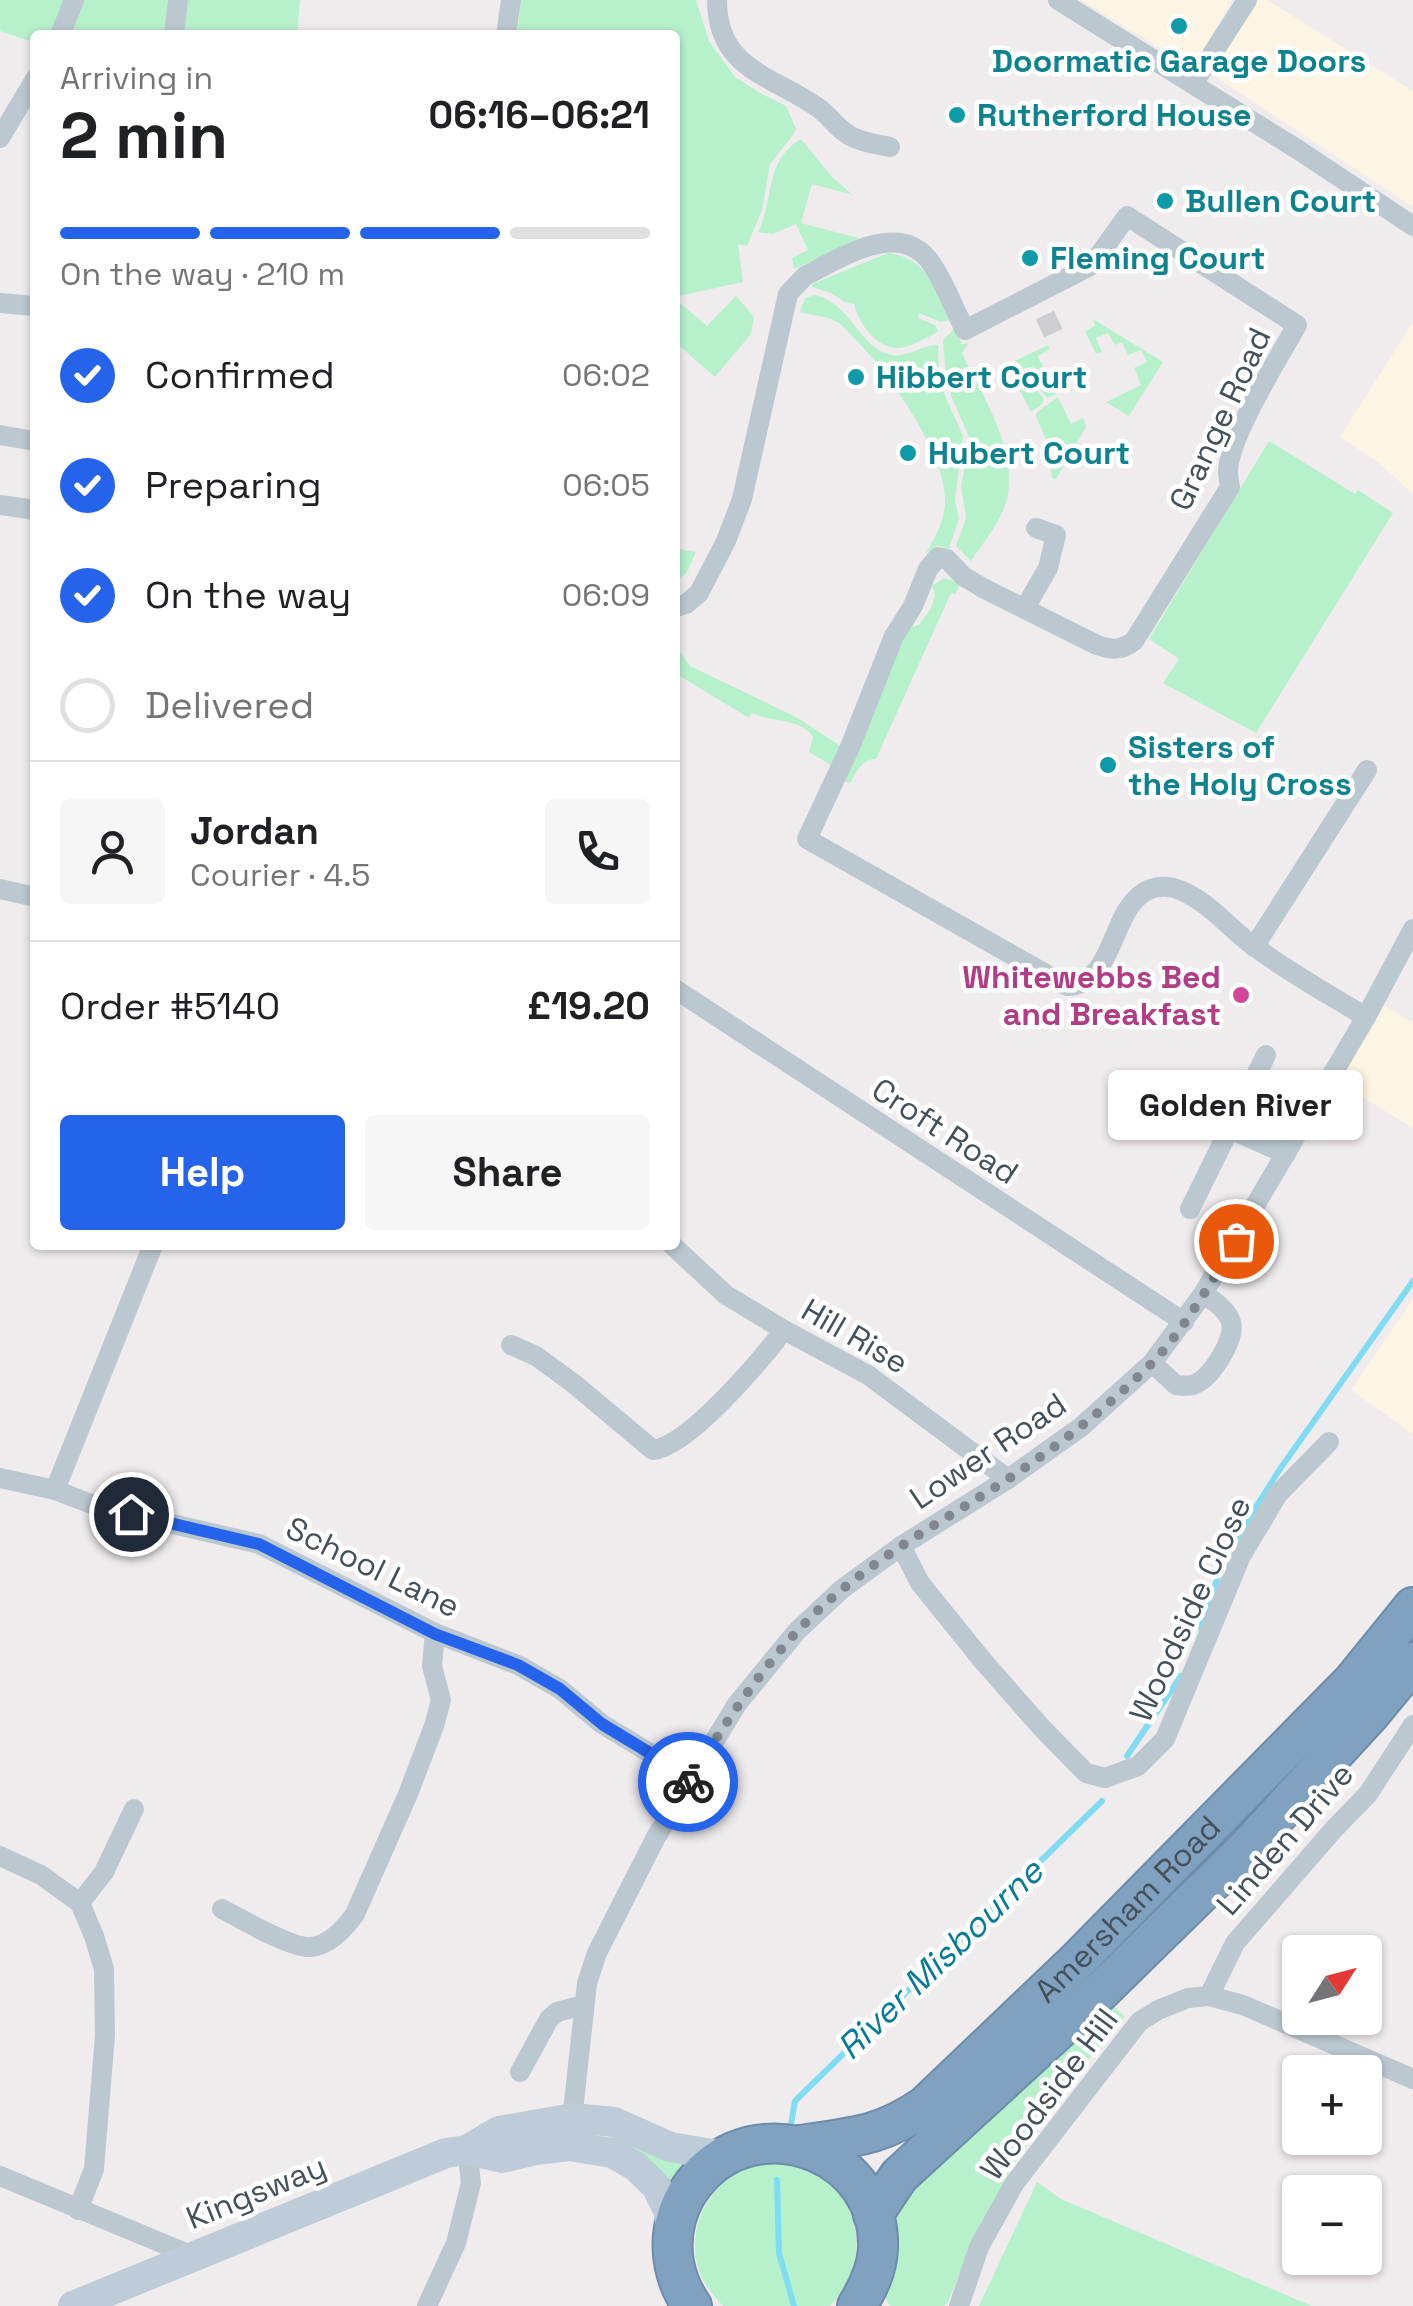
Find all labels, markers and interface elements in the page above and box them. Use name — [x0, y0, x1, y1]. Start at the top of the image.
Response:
marker: Doormatic Garage Doors — [1168, 15, 1190, 37]
place label: Doormatic Garage Doors — [992, 41, 1366, 81]
text: Arriving in — [60, 58, 213, 98]
text: 06:16–06:21 — [429, 91, 650, 139]
text: 2 min — [60, 94, 228, 177]
place label: Rutherford House — [977, 95, 1252, 135]
marker: Rutherford House — [946, 104, 968, 126]
place label: Bullen Court — [1185, 181, 1376, 221]
marker: Bullen Court — [1154, 190, 1176, 212]
place label: Fleming Court — [1050, 238, 1265, 278]
marker: Fleming Court — [1019, 247, 1041, 269]
text: On the way · 210 m — [60, 254, 345, 294]
street label: Grange Road — [1160, 321, 1280, 517]
icon: check — [60, 348, 115, 403]
text: Confirmed — [145, 351, 335, 399]
text: 06:02 — [562, 355, 650, 395]
place label: Hibbert Court — [876, 357, 1087, 397]
marker: Hibbert Court — [845, 366, 867, 388]
place label: Hubert Court — [928, 433, 1130, 473]
marker: Hubert Court — [897, 442, 919, 464]
icon: check — [60, 458, 115, 513]
text: Preparing — [145, 461, 322, 509]
text: 06:05 — [562, 465, 650, 505]
icon: check — [60, 568, 115, 623]
text: On the way — [145, 571, 351, 619]
text: 06:09 — [562, 575, 650, 615]
text: Delivered — [145, 681, 314, 729]
place label: Sisters of the Holy Cross — [1128, 727, 1352, 804]
marker: Sisters of the Holy Cross — [1097, 754, 1119, 776]
button: person — [60, 799, 165, 904]
button: phone — [545, 799, 650, 904]
text: Jordan — [190, 807, 319, 855]
text: Courier · 4.5 — [190, 855, 371, 895]
place label: Whitewebbs Bed and Breakfast — [962, 957, 1221, 1034]
text: Order #5140 — [60, 982, 280, 1030]
text: £19.20 — [527, 982, 650, 1030]
marker: Whitewebbs Bed and Breakfast — [1230, 984, 1252, 1006]
street label: Croft Road — [864, 1069, 1026, 1193]
callout: Golden River — [1108, 1071, 1364, 1141]
text: Golden River — [1139, 1085, 1332, 1125]
button: Help — [60, 1115, 345, 1230]
button: Share — [365, 1115, 650, 1230]
pin — [1194, 1199, 1279, 1284]
icon: bag — [1209, 1214, 1264, 1269]
street label: Hill Rise — [795, 1290, 915, 1382]
street label: Lower Road — [902, 1384, 1074, 1518]
pin — [89, 1472, 174, 1557]
icon: home — [104, 1487, 159, 1542]
street label: Woodside Close — [1120, 1490, 1260, 1728]
street label: School Lane — [280, 1508, 466, 1626]
courier — [638, 1732, 738, 1832]
icon: bike — [661, 1755, 716, 1810]
street label: Linden Drive — [1208, 1755, 1362, 1923]
street label: Amersham Road — [1026, 1807, 1229, 2011]
water label: River Misbourne — [828, 1849, 1053, 2069]
north arrow — [1282, 1935, 1382, 2035]
map controls — [1282, 1935, 1382, 2275]
street label: Woodside Hill — [971, 2000, 1127, 2188]
button: + — [1282, 2055, 1382, 2155]
street label: Kingsway — [180, 2146, 332, 2238]
button: − — [1282, 2175, 1382, 2275]

